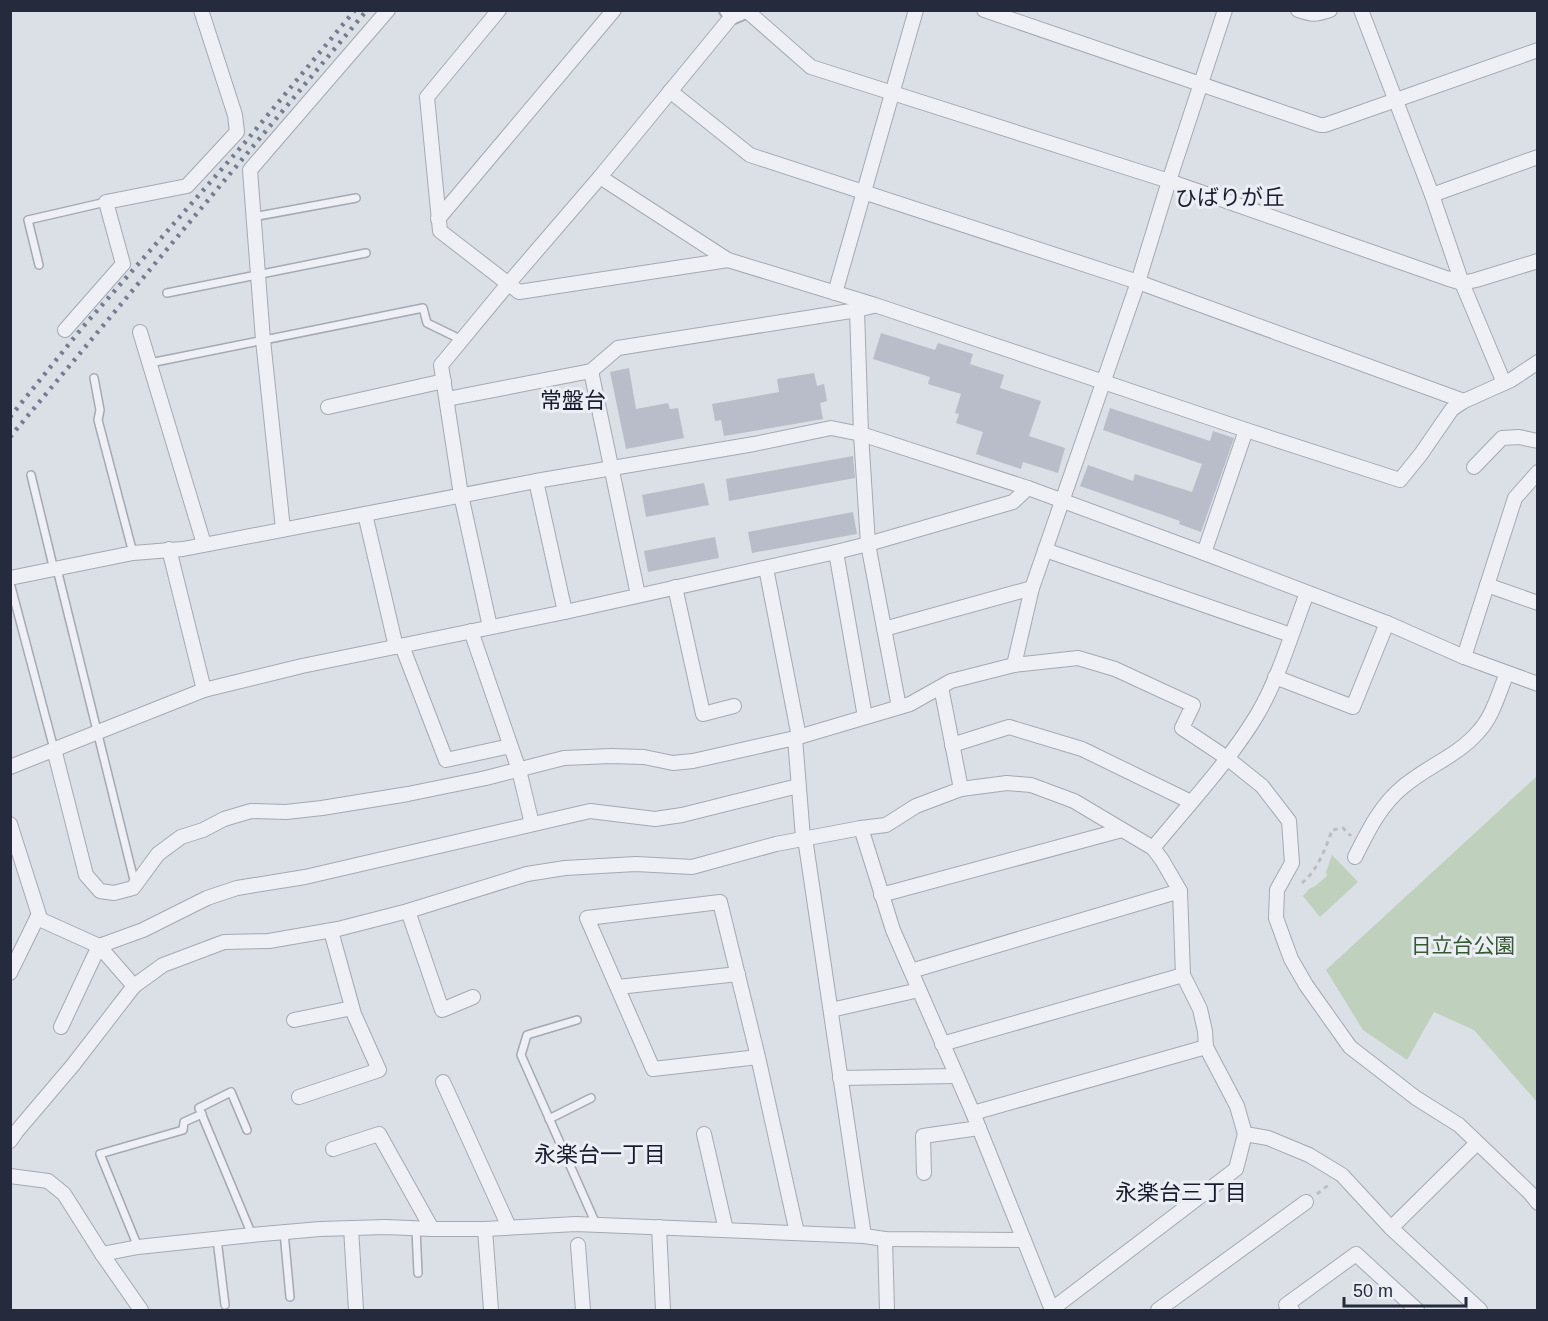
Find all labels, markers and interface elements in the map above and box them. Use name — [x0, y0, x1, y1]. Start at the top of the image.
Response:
district label: ひばりが丘 — [1175, 185, 1285, 210]
district label: 常盤台 — [540, 388, 606, 413]
park label: 日立台公園 — [1411, 934, 1516, 957]
district label: 永楽台一丁目 — [534, 1142, 666, 1167]
district label: 永楽台三丁目 — [1115, 1180, 1247, 1205]
scale bar — [1344, 1270, 1466, 1308]
text: 50 m — [1353, 1281, 1393, 1301]

